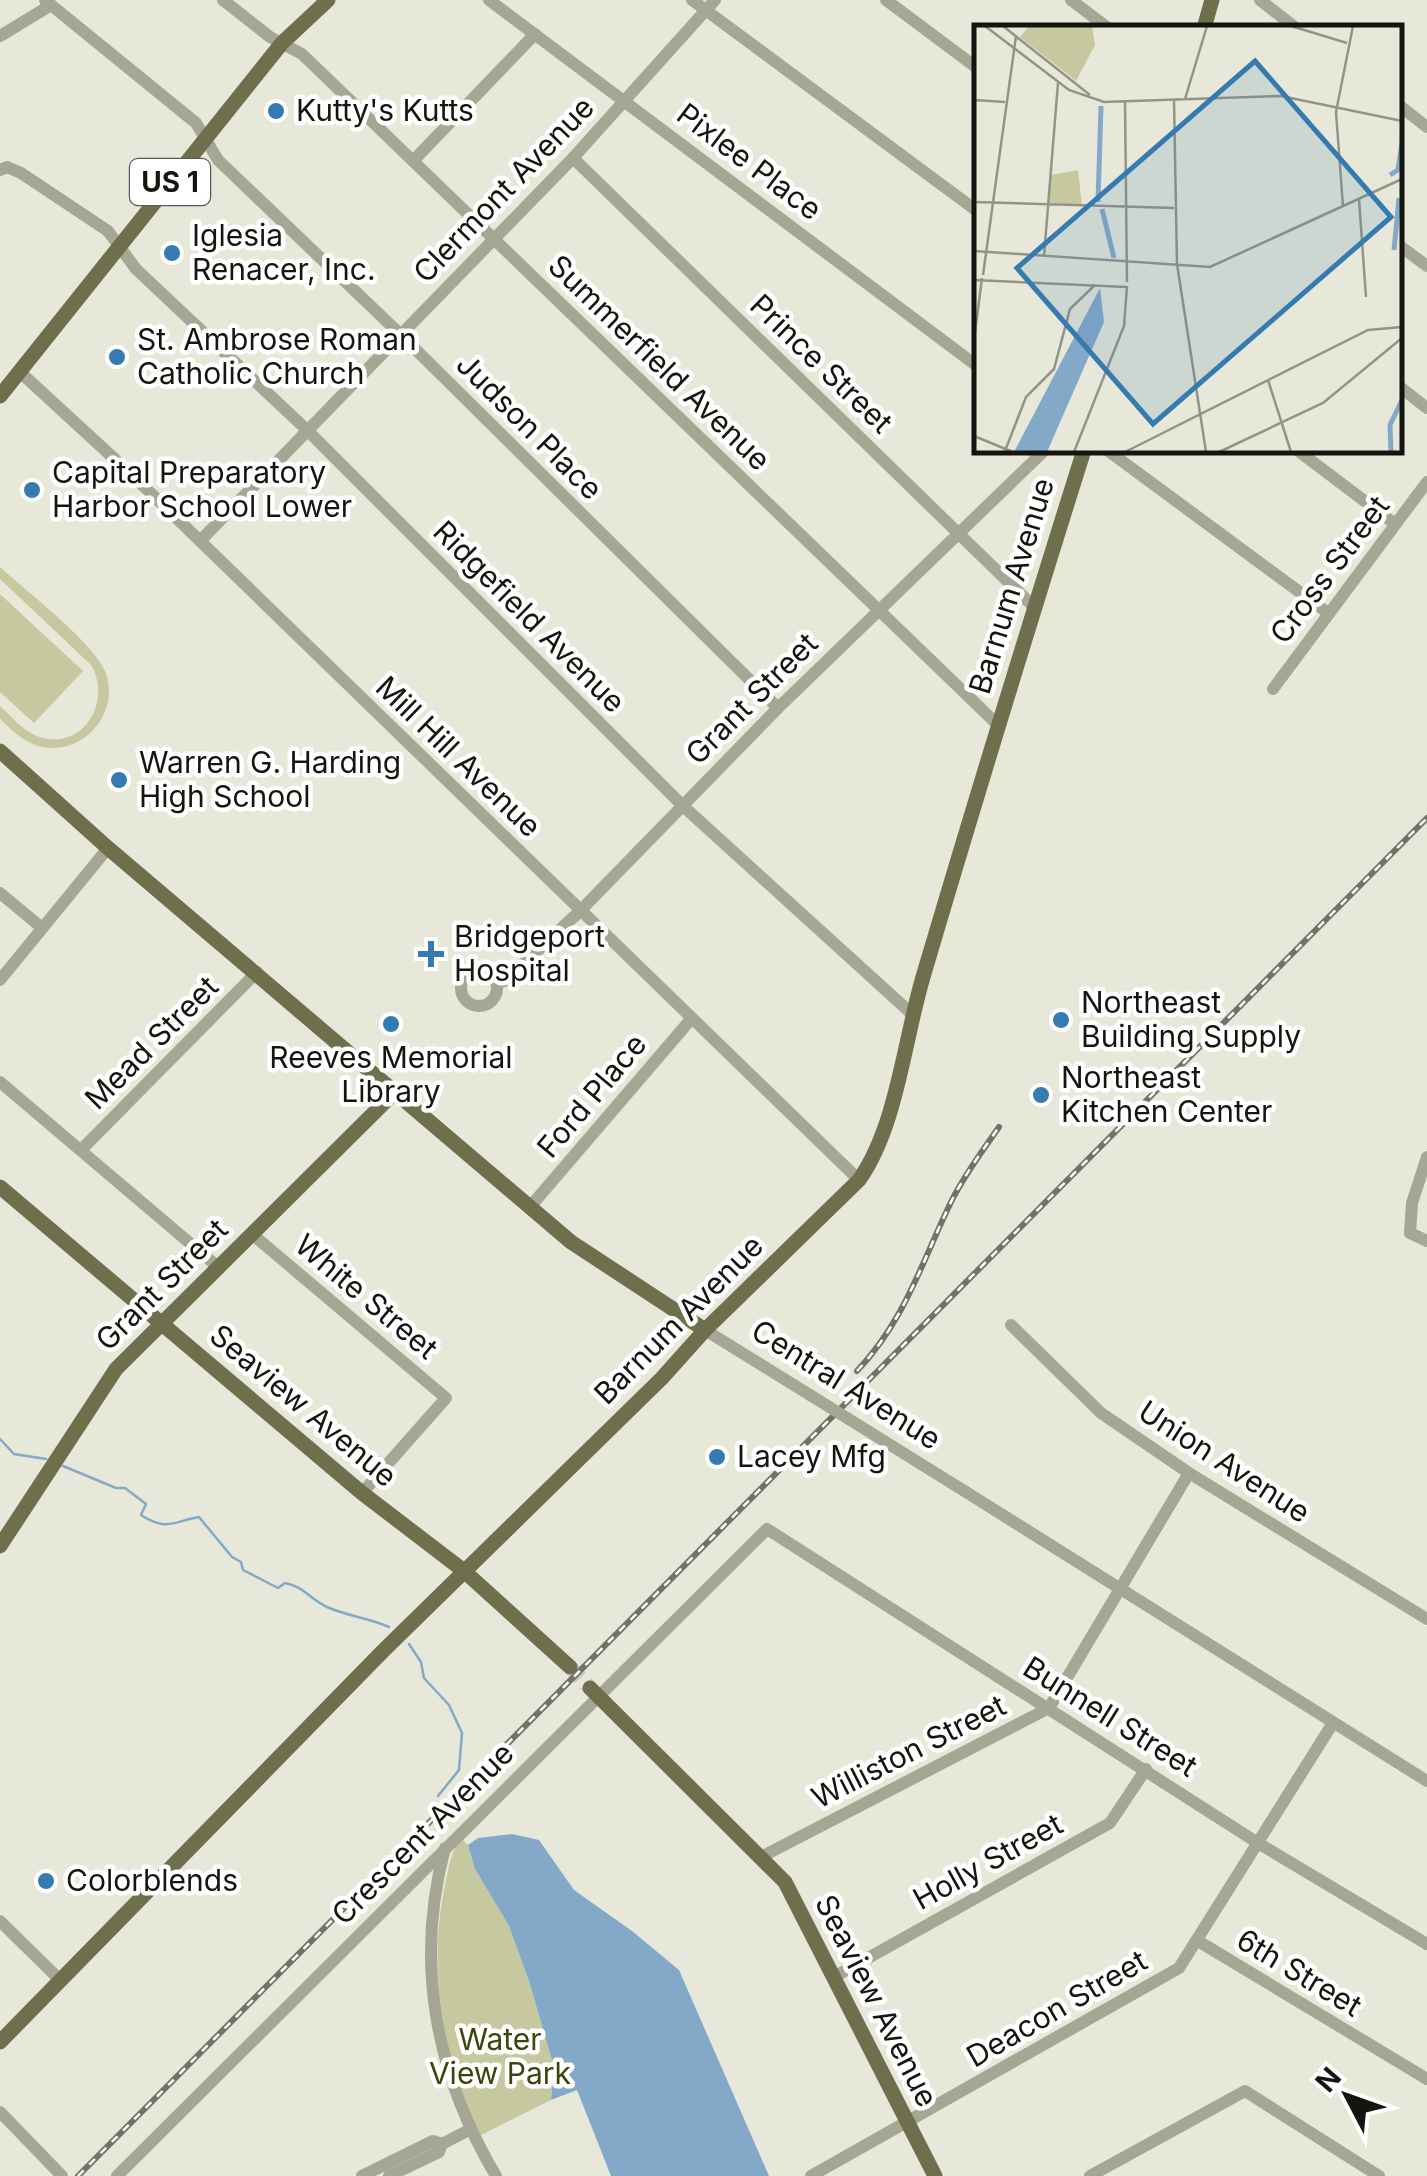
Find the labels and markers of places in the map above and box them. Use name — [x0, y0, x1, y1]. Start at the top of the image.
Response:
place label: Kutty's Kutts — [296, 92, 474, 128]
marker: Kutty's Kutts — [265, 100, 287, 122]
place label: Iglesia Renacer, Inc. — [192, 217, 376, 287]
marker: Iglesia Renacer, Inc. — [161, 242, 183, 264]
place label: St. Ambrose Roman Catholic Church — [137, 321, 417, 391]
marker: St. Ambrose Roman Catholic Church — [106, 346, 128, 368]
place label: Capital Preparatory Harbor School Lower — [52, 454, 352, 524]
marker: Capital Preparatory Harbor School Lower — [21, 479, 43, 501]
place label: Warren G. Harding High School — [139, 744, 401, 814]
marker: Warren G. Harding High School — [108, 769, 130, 791]
place label: Bridgeport Hospital — [454, 918, 605, 988]
marker: Bridgeport Hospital — [418, 941, 444, 967]
place label: Northeast Building Supply — [1081, 984, 1301, 1054]
marker: Northeast Building Supply — [1050, 1009, 1072, 1031]
marker: Reeves Memorial Library — [380, 1013, 402, 1035]
place label: Reeves Memorial Library — [269, 1039, 513, 1109]
place label: Northeast Kitchen Center — [1061, 1059, 1272, 1129]
marker: Northeast Kitchen Center — [1030, 1084, 1052, 1106]
place label: Lacey Mfg — [737, 1438, 886, 1474]
marker: Lacey Mfg — [706, 1446, 728, 1468]
place label: Colorblends — [66, 1862, 238, 1898]
marker: Colorblends — [35, 1870, 57, 1892]

